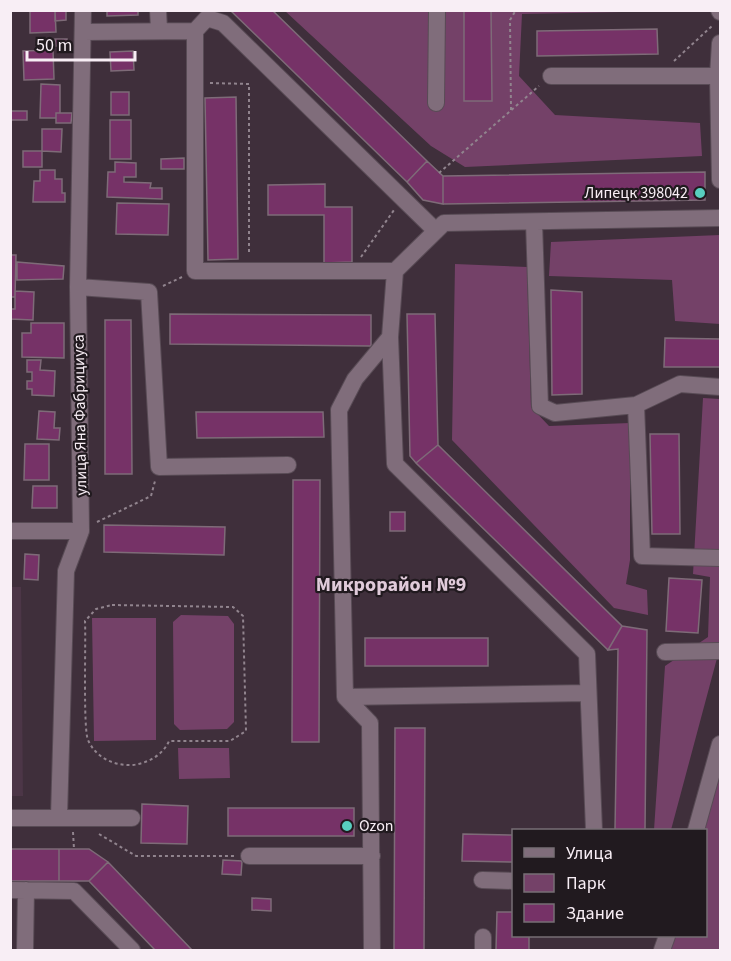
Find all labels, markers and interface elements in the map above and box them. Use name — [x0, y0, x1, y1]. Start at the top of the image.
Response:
scale bar — [27, 24, 135, 62]
text: 50 m — [36, 33, 72, 58]
place label: Липецк 398042 — [584, 182, 688, 204]
marker: Липецк 398042 — [693, 186, 707, 200]
street label: улица Яна Фабрициуса — [68, 334, 92, 496]
district label: Микрорайон №9 — [316, 571, 466, 599]
place label: Ozon — [359, 815, 394, 837]
marker: Ozon — [340, 819, 354, 833]
legend — [512, 829, 707, 937]
text: Улица — [566, 841, 613, 866]
text: Парк — [566, 871, 606, 896]
text: Здание — [566, 901, 624, 926]

